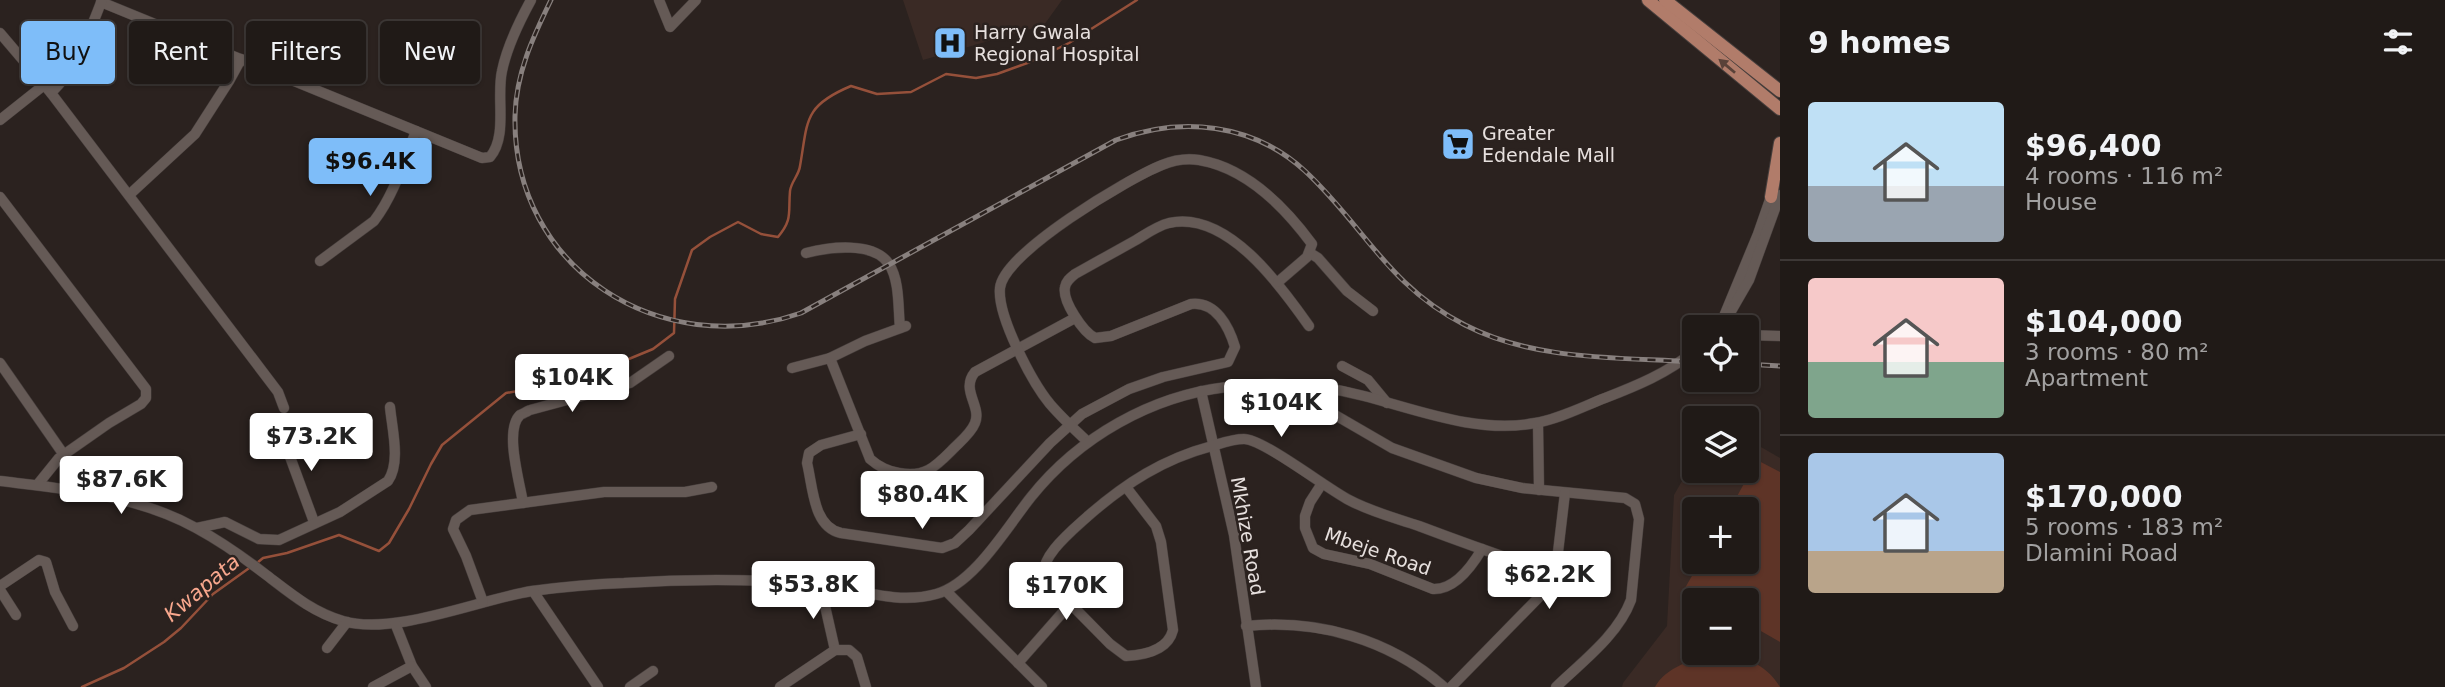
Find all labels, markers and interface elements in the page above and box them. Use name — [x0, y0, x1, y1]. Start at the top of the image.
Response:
chip: Buy — [21, 21, 115, 84]
chip: Rent — [129, 21, 232, 84]
chip: Filters — [246, 21, 366, 84]
chip: New — [380, 21, 480, 84]
place label: Harry Gwala Regional Hospital — [974, 21, 1140, 65]
icon: filters — [2379, 23, 2417, 61]
hospital icon: Harry Gwala Regional Hospital — [931, 24, 969, 62]
text: 9 homes — [1808, 25, 1951, 60]
one-way arrow — [1719, 58, 1737, 73]
place label: Greater Edendale Mall — [1482, 122, 1615, 166]
supermarket icon: Greater Edendale Mall — [1439, 125, 1477, 163]
text: $96,400 — [2025, 128, 2162, 163]
icon: home — [1864, 130, 1948, 214]
pin: $96.4K — [313, 138, 427, 198]
text: $96.4K — [325, 148, 415, 174]
text: 4 rooms · 116 m² — [2025, 163, 2223, 189]
text: House — [2025, 189, 2097, 215]
text: $104,000 — [2025, 304, 2183, 339]
icon: home — [1864, 306, 1948, 390]
map controls — [1682, 315, 1759, 665]
button: locate — [1682, 315, 1759, 392]
text: 3 rooms · 80 m² — [2025, 339, 2209, 365]
pin: $104K — [523, 354, 621, 414]
text: $104K — [531, 364, 613, 390]
text: Apartment — [2025, 365, 2148, 391]
pin: $104K — [1232, 380, 1330, 439]
text: $104K — [1240, 389, 1322, 415]
button: layers — [1682, 406, 1759, 483]
pin: $73.2K — [254, 414, 368, 473]
text: $73.2K — [266, 423, 356, 449]
pin: $87.6K — [64, 456, 178, 516]
text: $87.6K — [76, 466, 166, 492]
pin: $80.4K — [865, 472, 979, 531]
street label: Mkhize Road — [1227, 475, 1269, 597]
text: $170,000 — [2025, 479, 2183, 514]
text: $80.4K — [877, 481, 967, 507]
icon: home — [1864, 481, 1948, 565]
button: + — [1682, 497, 1759, 574]
text: 5 rooms · 183 m² — [2025, 514, 2223, 540]
street label: Mbeje Road — [1322, 523, 1434, 579]
text: Dlamini Road — [2025, 540, 2178, 566]
water label: Kwapata — [159, 550, 245, 626]
pin: $62.2K — [1492, 552, 1606, 611]
text: $62.2K — [1504, 561, 1594, 587]
pin: $53.8K — [756, 562, 870, 621]
pin: $170K — [1017, 562, 1115, 622]
text: $53.8K — [768, 571, 858, 597]
text: $170K — [1025, 572, 1107, 598]
button: − — [1682, 588, 1759, 665]

